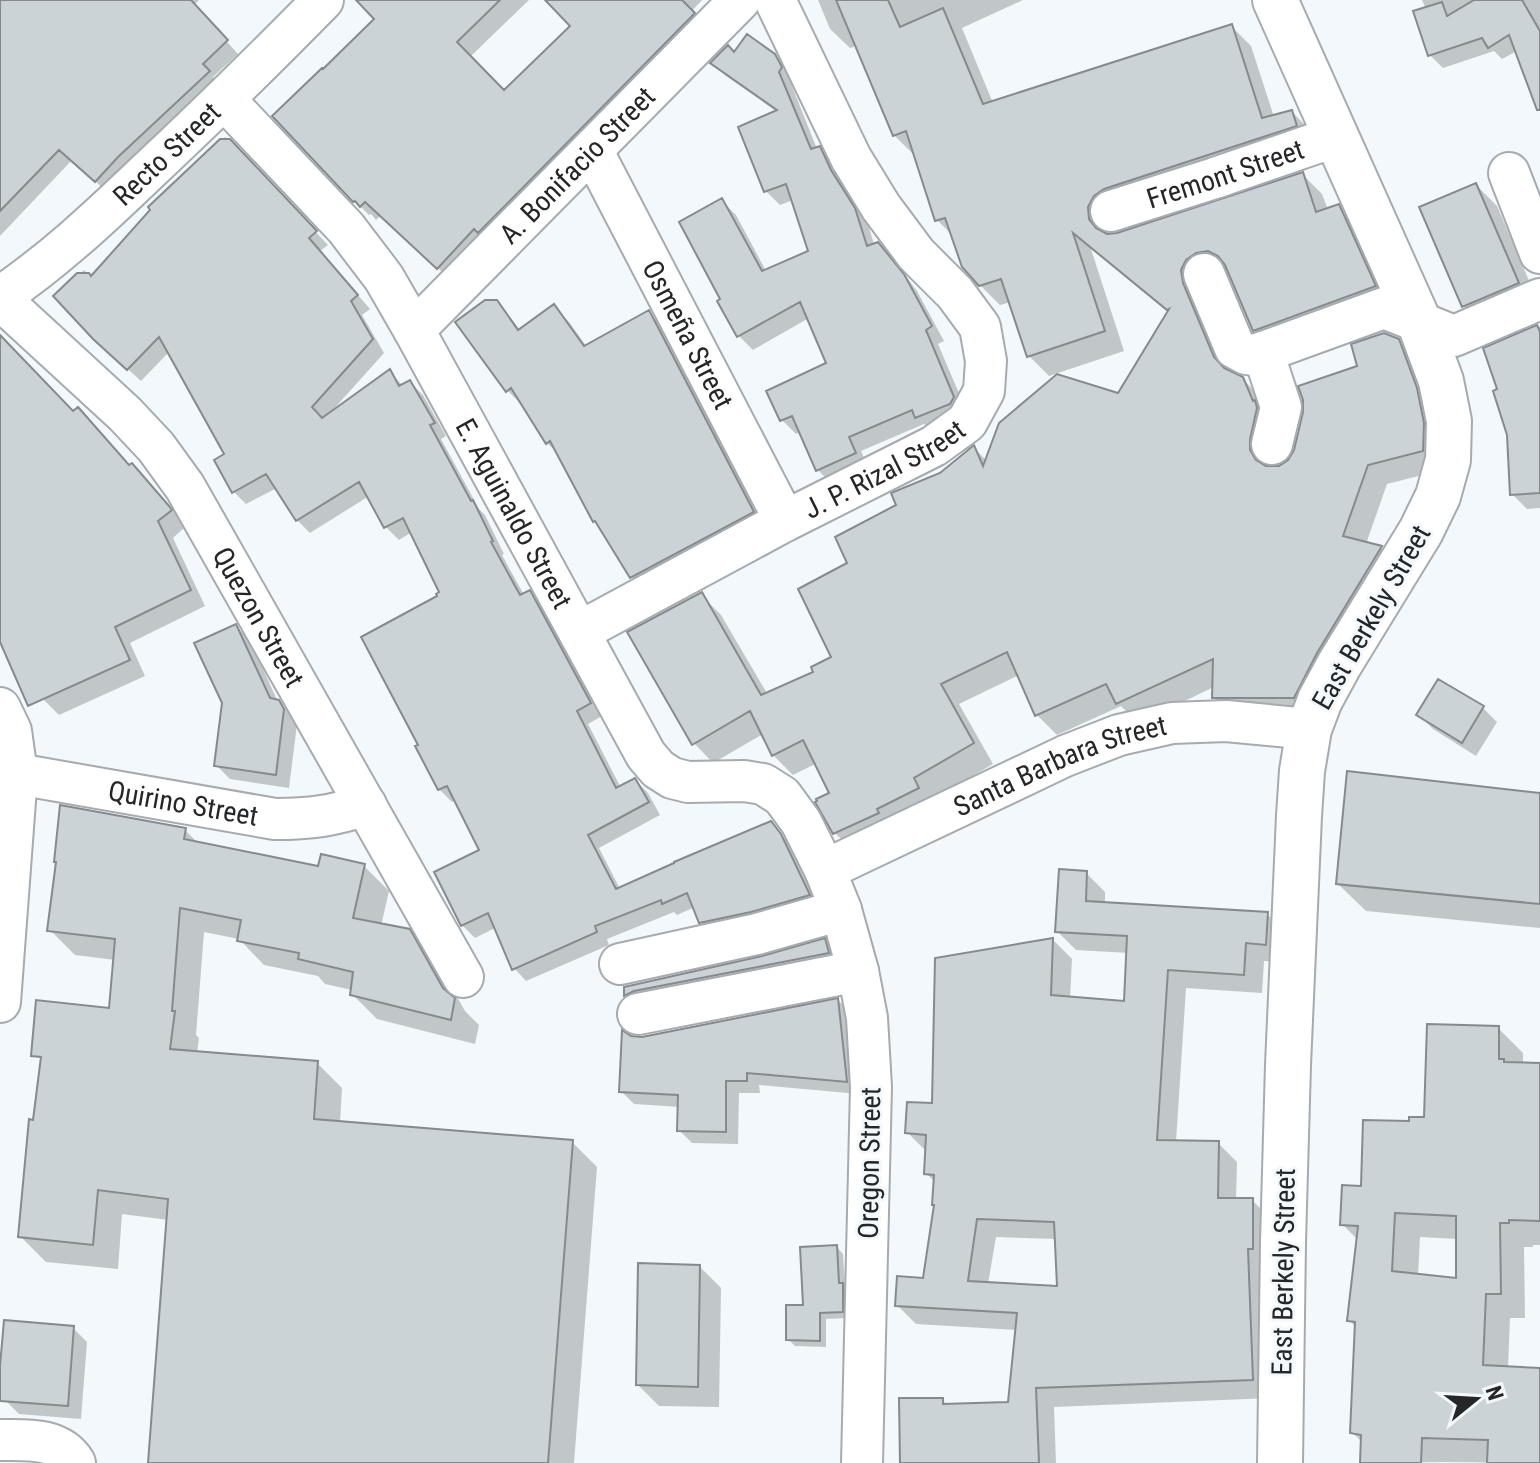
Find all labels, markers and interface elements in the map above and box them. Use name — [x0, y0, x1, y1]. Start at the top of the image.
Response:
street label: A. Bonifacio Street — [493, 80, 662, 251]
street label: Recto Street — [106, 96, 227, 213]
street label: Fremont Street — [1143, 133, 1308, 216]
street label: Osmeña Street — [635, 255, 740, 415]
street label: E. Aguinaldo Street — [449, 413, 579, 614]
street label: J. P. Rizal Street — [798, 413, 972, 526]
street label: East Berkely Street — [1305, 519, 1438, 715]
street label: Quezon Street — [206, 542, 311, 693]
street label: Santa Barbara Street — [948, 709, 1170, 823]
street label: Quirino Street — [106, 774, 261, 833]
street label: Oregon Street — [852, 1087, 887, 1239]
street label: East Berkely Street — [1265, 1168, 1302, 1376]
north arrow — [1436, 1359, 1516, 1439]
text: N — [1481, 1383, 1509, 1403]

